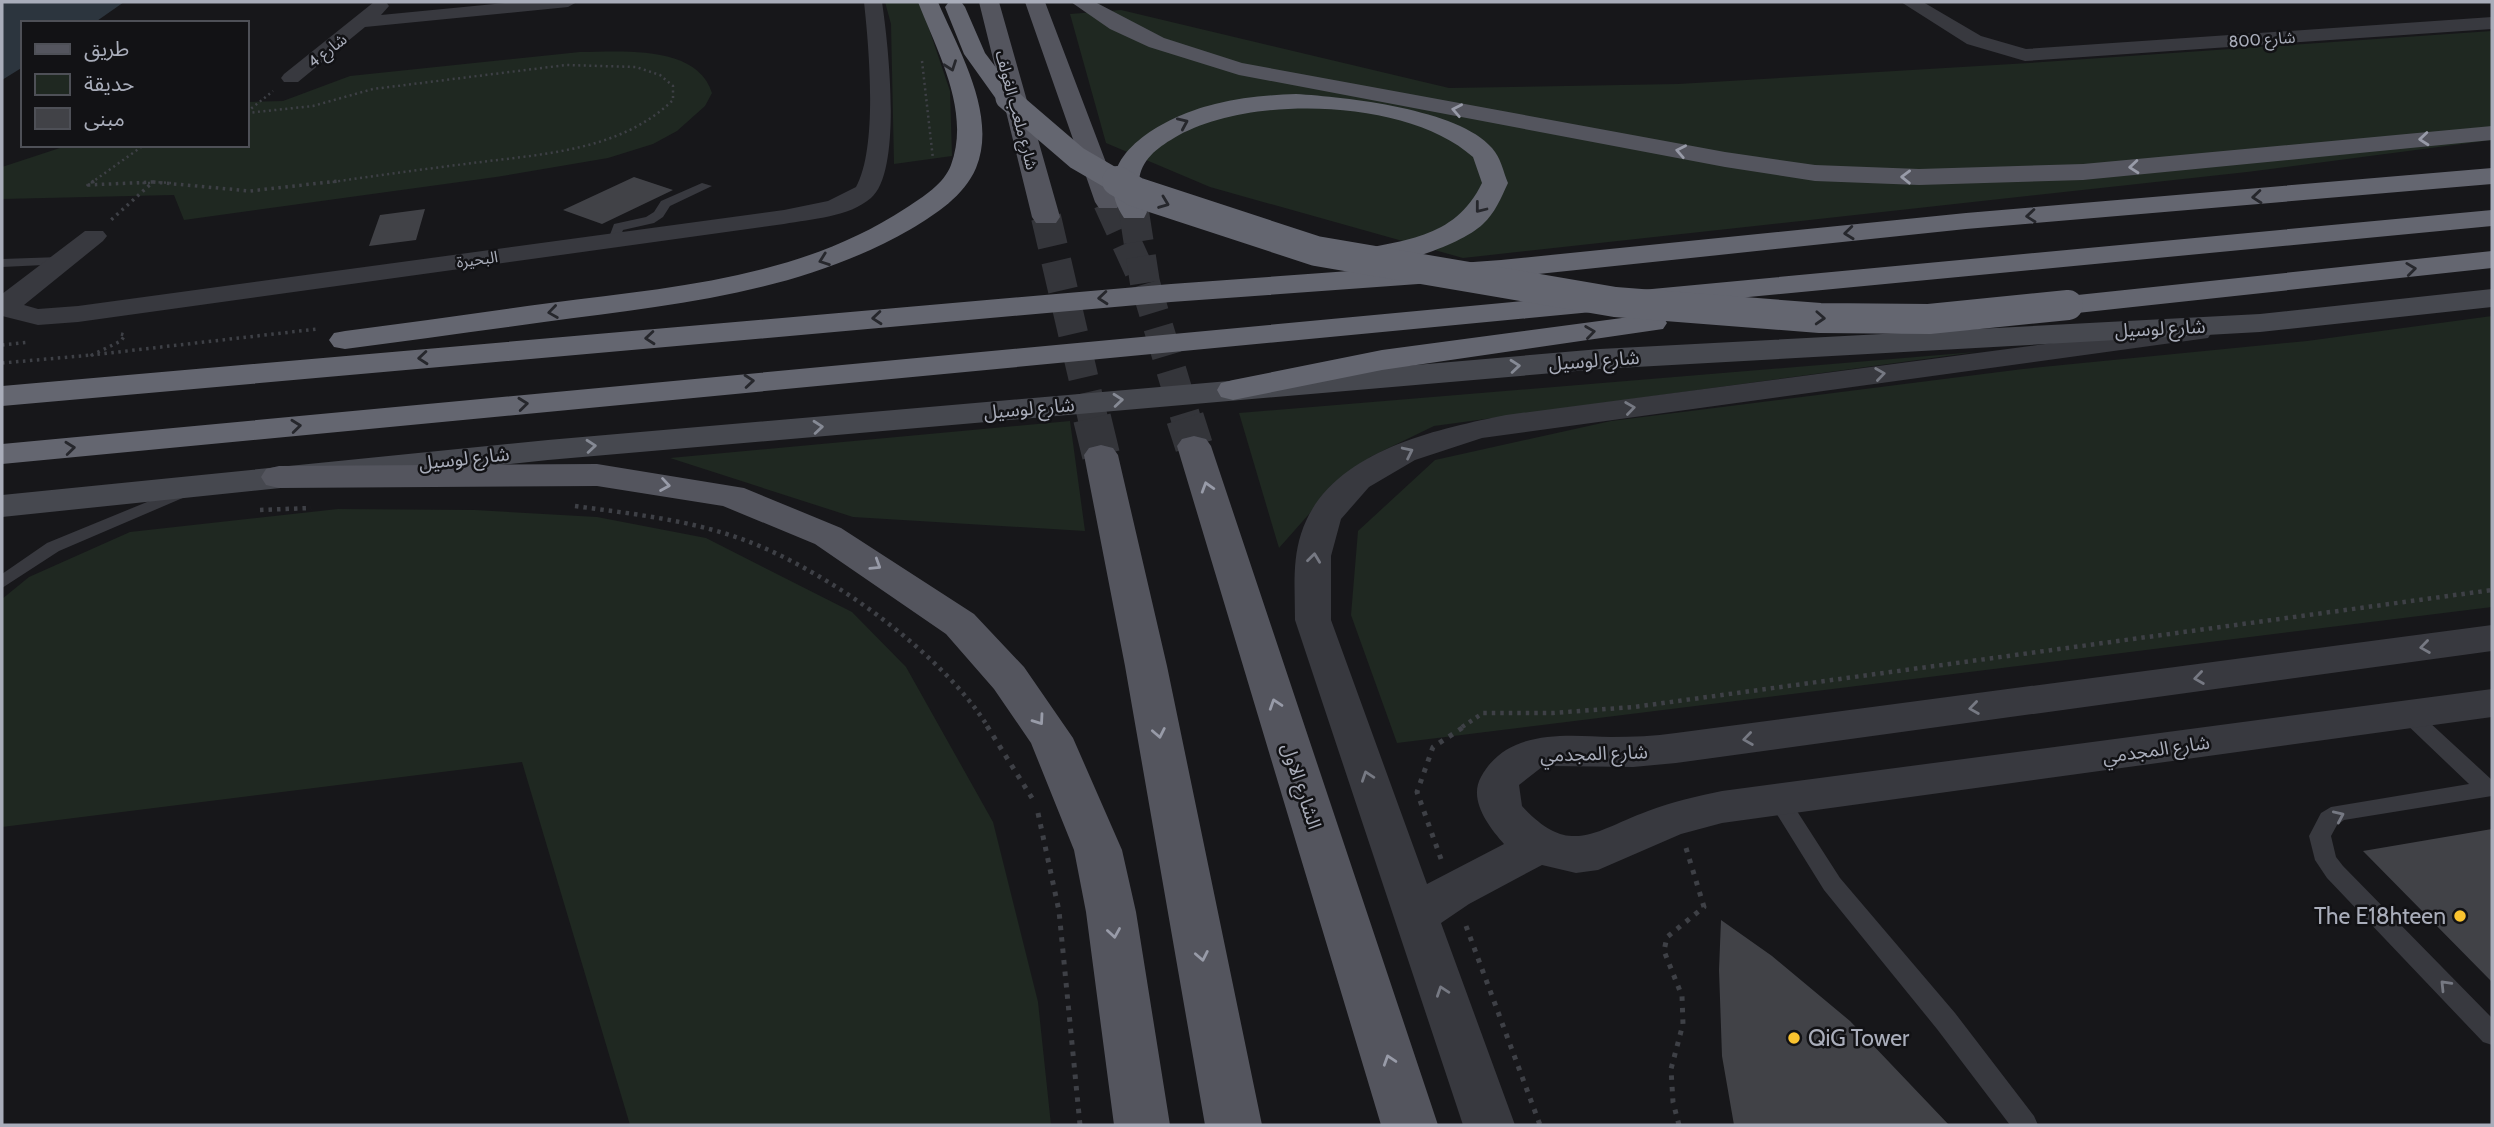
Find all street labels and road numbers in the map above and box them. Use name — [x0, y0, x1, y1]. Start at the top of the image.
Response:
street label: شارع 800 — [2228, 28, 2296, 54]
street label: شارع 4 — [304, 29, 352, 74]
street label: شارع ملعب الغولف — [989, 48, 1042, 173]
street label: البحيرة — [455, 247, 499, 272]
street label: شارع لوسيل — [2114, 315, 2206, 344]
street label: شارع لوسيل — [1548, 346, 1640, 377]
street label: شارع لوسيل — [983, 393, 1076, 426]
street label: شارع لوسيل — [418, 442, 511, 477]
street label: شارع المجدمي — [2101, 731, 2212, 772]
street label: الشارع الاول — [1275, 740, 1326, 833]
street label: شارع المجدمي — [1540, 740, 1648, 770]

